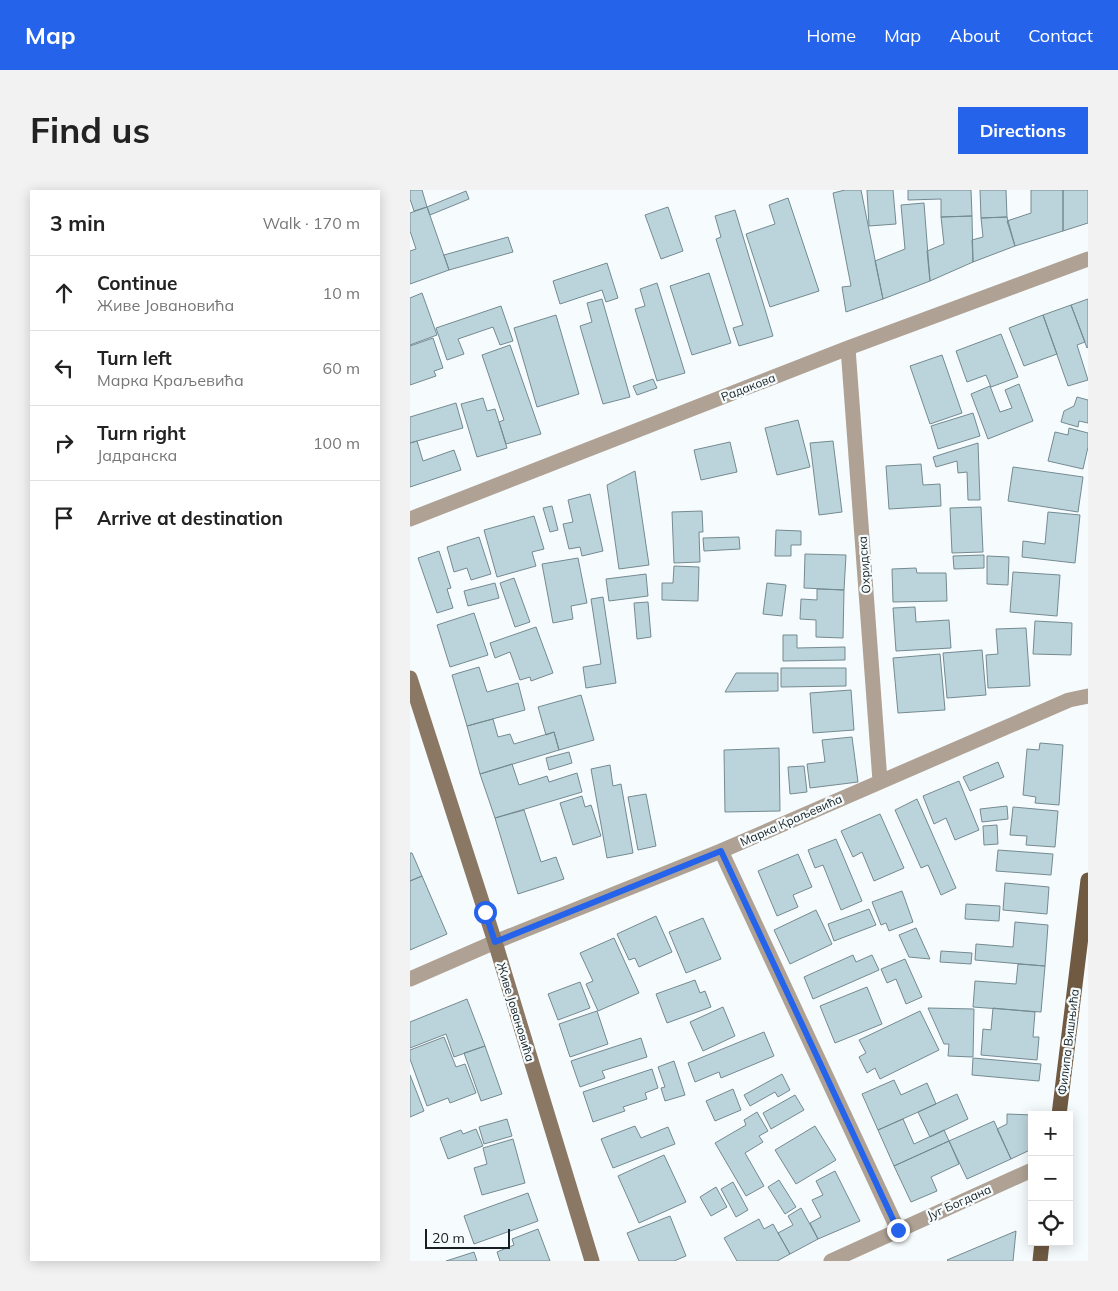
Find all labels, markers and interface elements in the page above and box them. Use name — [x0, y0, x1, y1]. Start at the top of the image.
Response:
text: Map — [25, 20, 76, 50]
text: Home — [806, 24, 856, 47]
text: Map — [884, 24, 921, 47]
text: About — [949, 24, 1000, 47]
text: Contact — [1028, 24, 1093, 47]
button: Directions — [958, 107, 1088, 154]
text: Find us — [30, 108, 150, 152]
text: 3 min — [50, 210, 105, 236]
text: Walk · 170 m — [262, 213, 360, 233]
text: Continue — [97, 271, 177, 295]
icon: ahead — [50, 279, 78, 307]
text: 10 m — [323, 283, 360, 303]
text: Живе Јовановића — [97, 295, 234, 315]
text: Turn left — [97, 346, 172, 370]
icon: left — [50, 354, 78, 382]
text: 60 m — [323, 358, 360, 378]
text: Марка Краљевића — [97, 370, 244, 390]
street label: Радакова — [719, 370, 777, 404]
text: Turn right — [97, 421, 186, 445]
icon: right — [50, 429, 78, 457]
text: 100 m — [313, 433, 360, 453]
text: Јадранска — [97, 445, 177, 465]
icon: arrive — [50, 504, 78, 532]
text: Arrive at destination — [97, 506, 283, 530]
street label: Охридска — [855, 536, 873, 594]
street label: Марка Краљевића — [738, 791, 844, 849]
route start — [474, 901, 497, 924]
street label: Живе Јовановића — [494, 961, 538, 1063]
street label: Филипа Вишњића — [1054, 988, 1082, 1096]
map controls — [1028, 1111, 1073, 1246]
button: + — [1028, 1111, 1073, 1156]
button: − — [1028, 1156, 1073, 1201]
street label: Југ Богдана — [925, 1181, 993, 1223]
button: locate — [1028, 1201, 1073, 1246]
route end — [887, 1219, 910, 1242]
scale bar — [425, 1226, 510, 1249]
text: 20 m — [432, 1229, 465, 1247]

